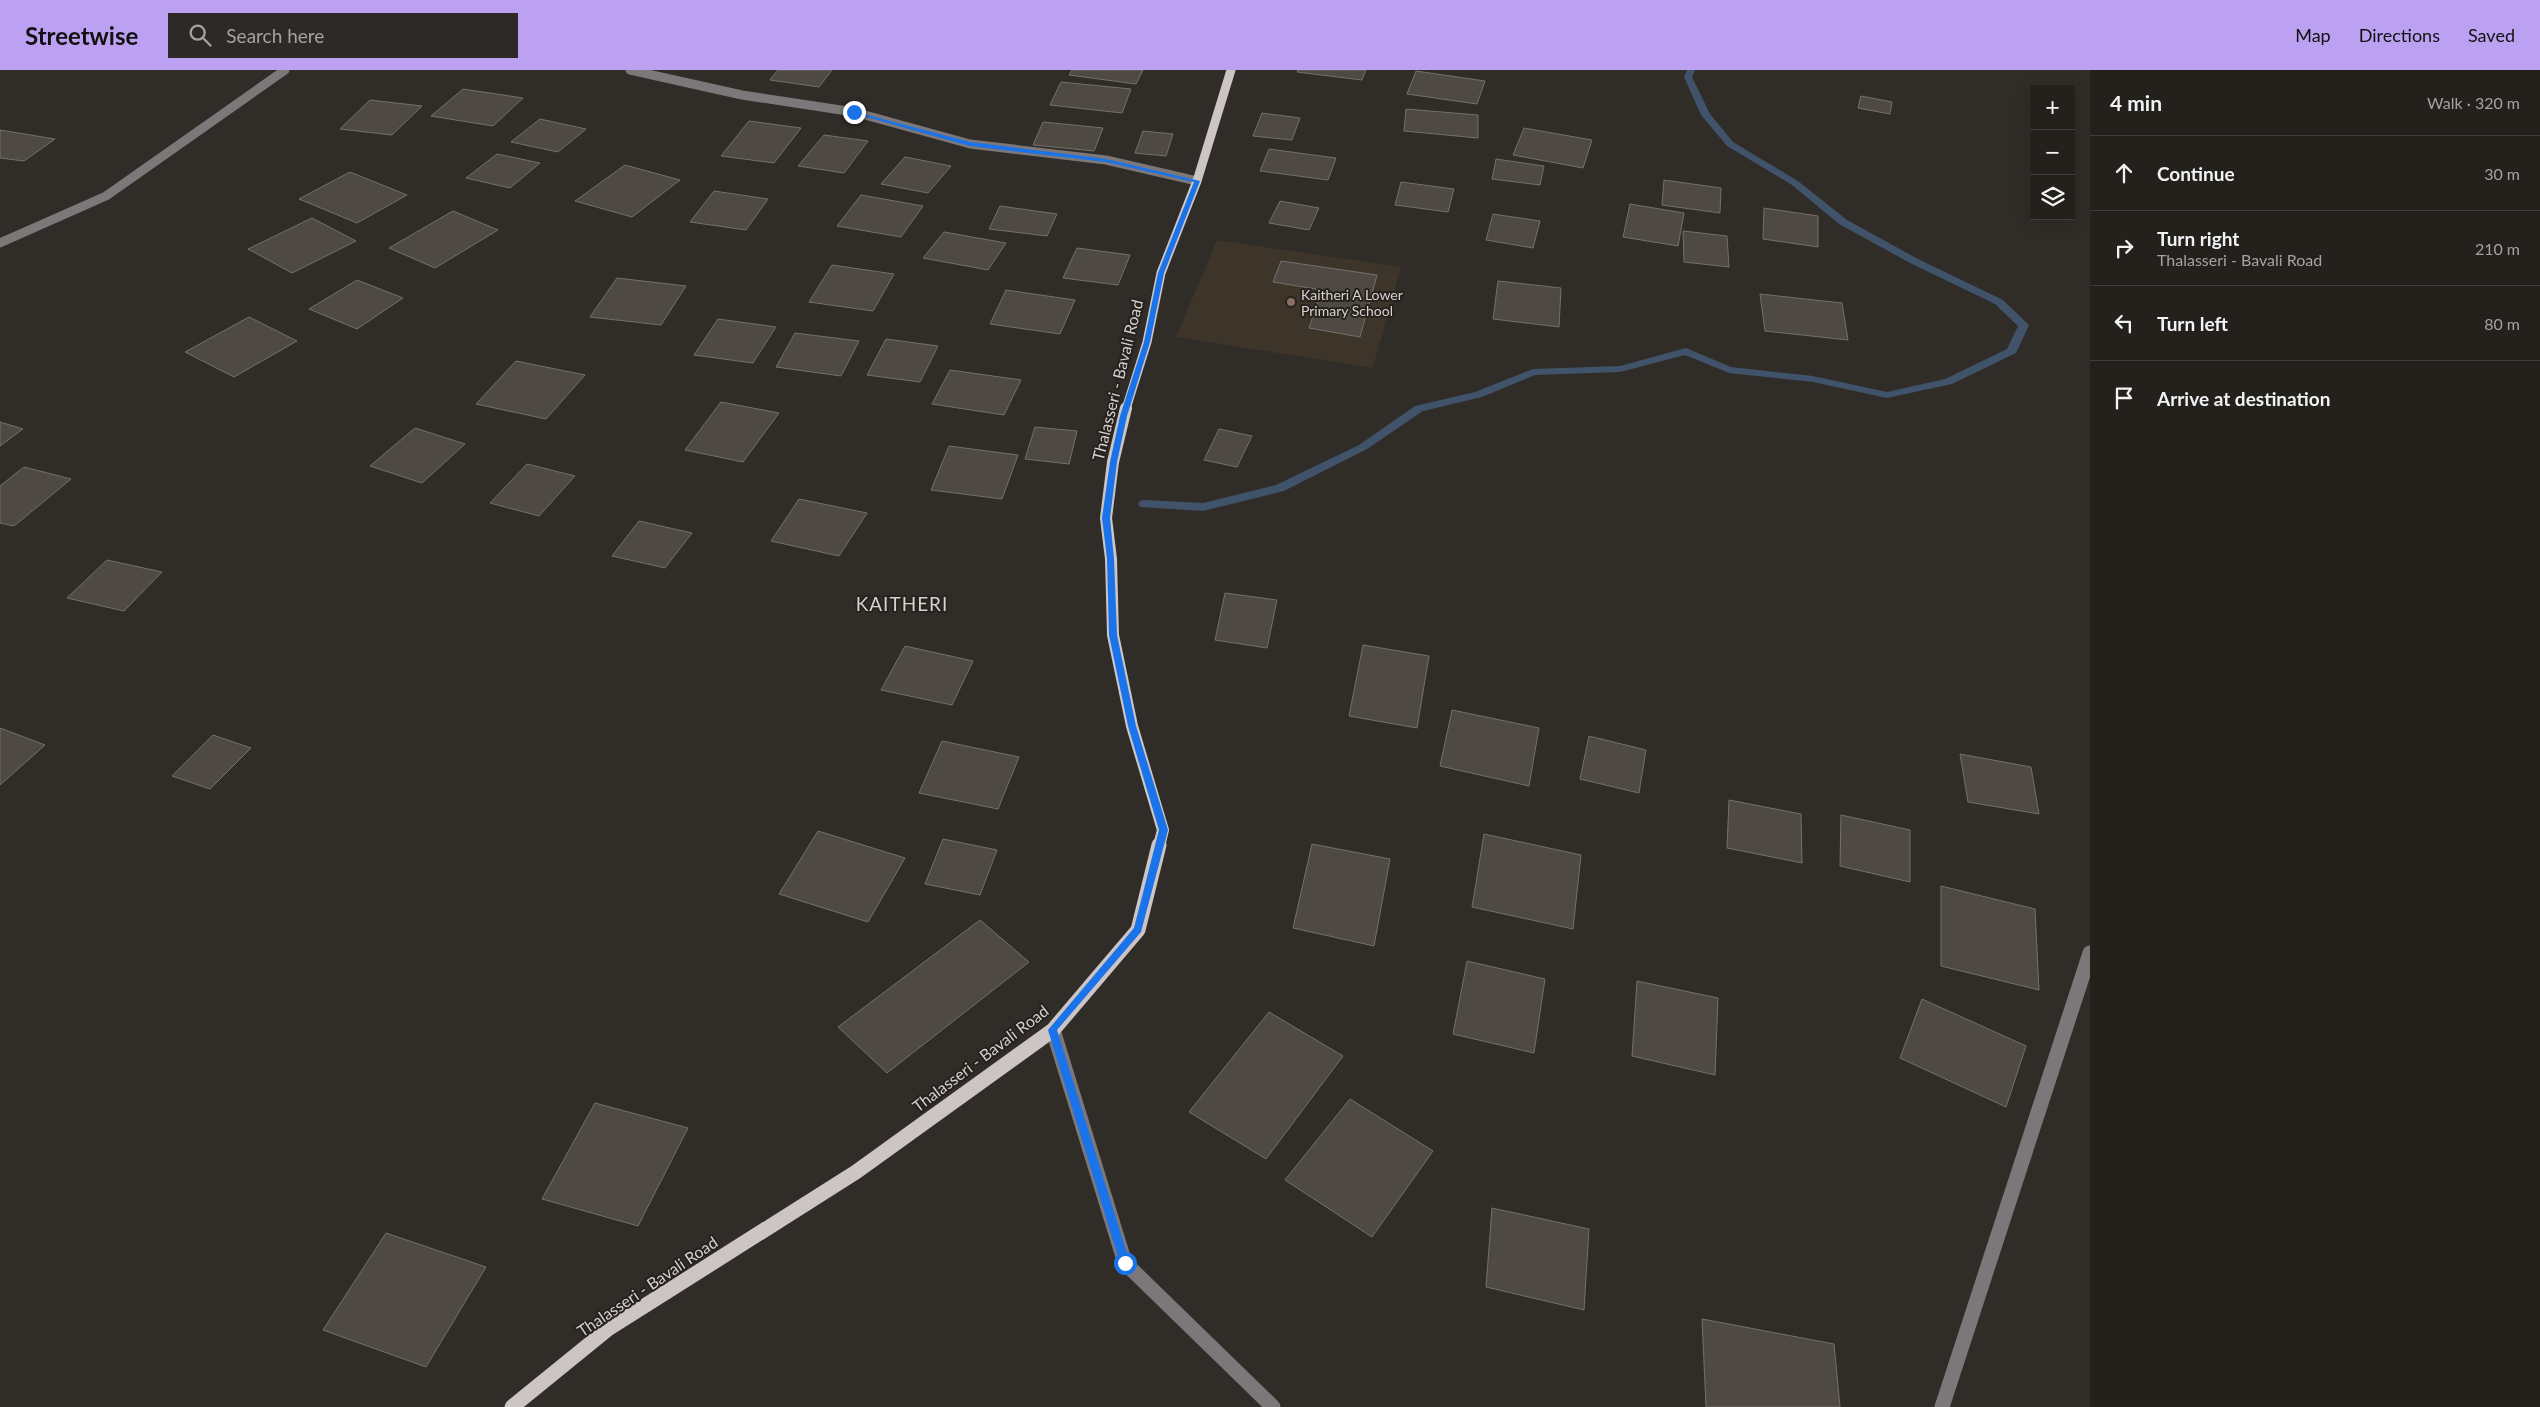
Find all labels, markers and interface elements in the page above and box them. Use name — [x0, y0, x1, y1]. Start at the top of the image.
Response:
search box — [168, 13, 518, 58]
text: Streetwise — [25, 21, 138, 50]
icon: search — [186, 21, 214, 49]
text: Search here — [226, 24, 324, 47]
text: Map — [2295, 24, 2331, 46]
text: Directions — [2359, 24, 2440, 46]
text: Saved — [2468, 24, 2515, 46]
map controls — [2030, 85, 2075, 220]
button: + — [2030, 85, 2075, 130]
text: 4 min — [2110, 90, 2162, 115]
text: Walk · 320 m — [2427, 93, 2520, 112]
route end — [843, 101, 866, 124]
button: − — [2030, 130, 2075, 175]
icon: ahead — [2110, 159, 2138, 187]
text: Continue — [2157, 162, 2235, 185]
text: 30 m — [2484, 164, 2520, 183]
button: layers — [2030, 175, 2075, 220]
text: Turn right — [2157, 227, 2239, 250]
icon: right — [2110, 234, 2138, 262]
text: 210 m — [2475, 239, 2520, 258]
text: Thalasseri - Bavali Road — [2157, 250, 2322, 269]
place label: Kaitheri A Lower Primary School — [1301, 286, 1403, 319]
marker: Kaitheri A Lower Primary School — [1285, 296, 1297, 308]
street label: Thalasseri - Bavali Road — [1088, 298, 1146, 462]
icon: left — [2110, 309, 2138, 337]
text: Turn left — [2157, 312, 2228, 335]
text: 80 m — [2484, 314, 2520, 333]
icon: arrive — [2110, 384, 2138, 412]
text: Arrive at destination — [2157, 387, 2330, 410]
district label: KAITHERI — [856, 592, 948, 615]
street label: Thalasseri - Bavali Road — [908, 1001, 1052, 1115]
street label: Thalasseri - Bavali Road — [573, 1232, 721, 1340]
route start — [1114, 1252, 1137, 1275]

